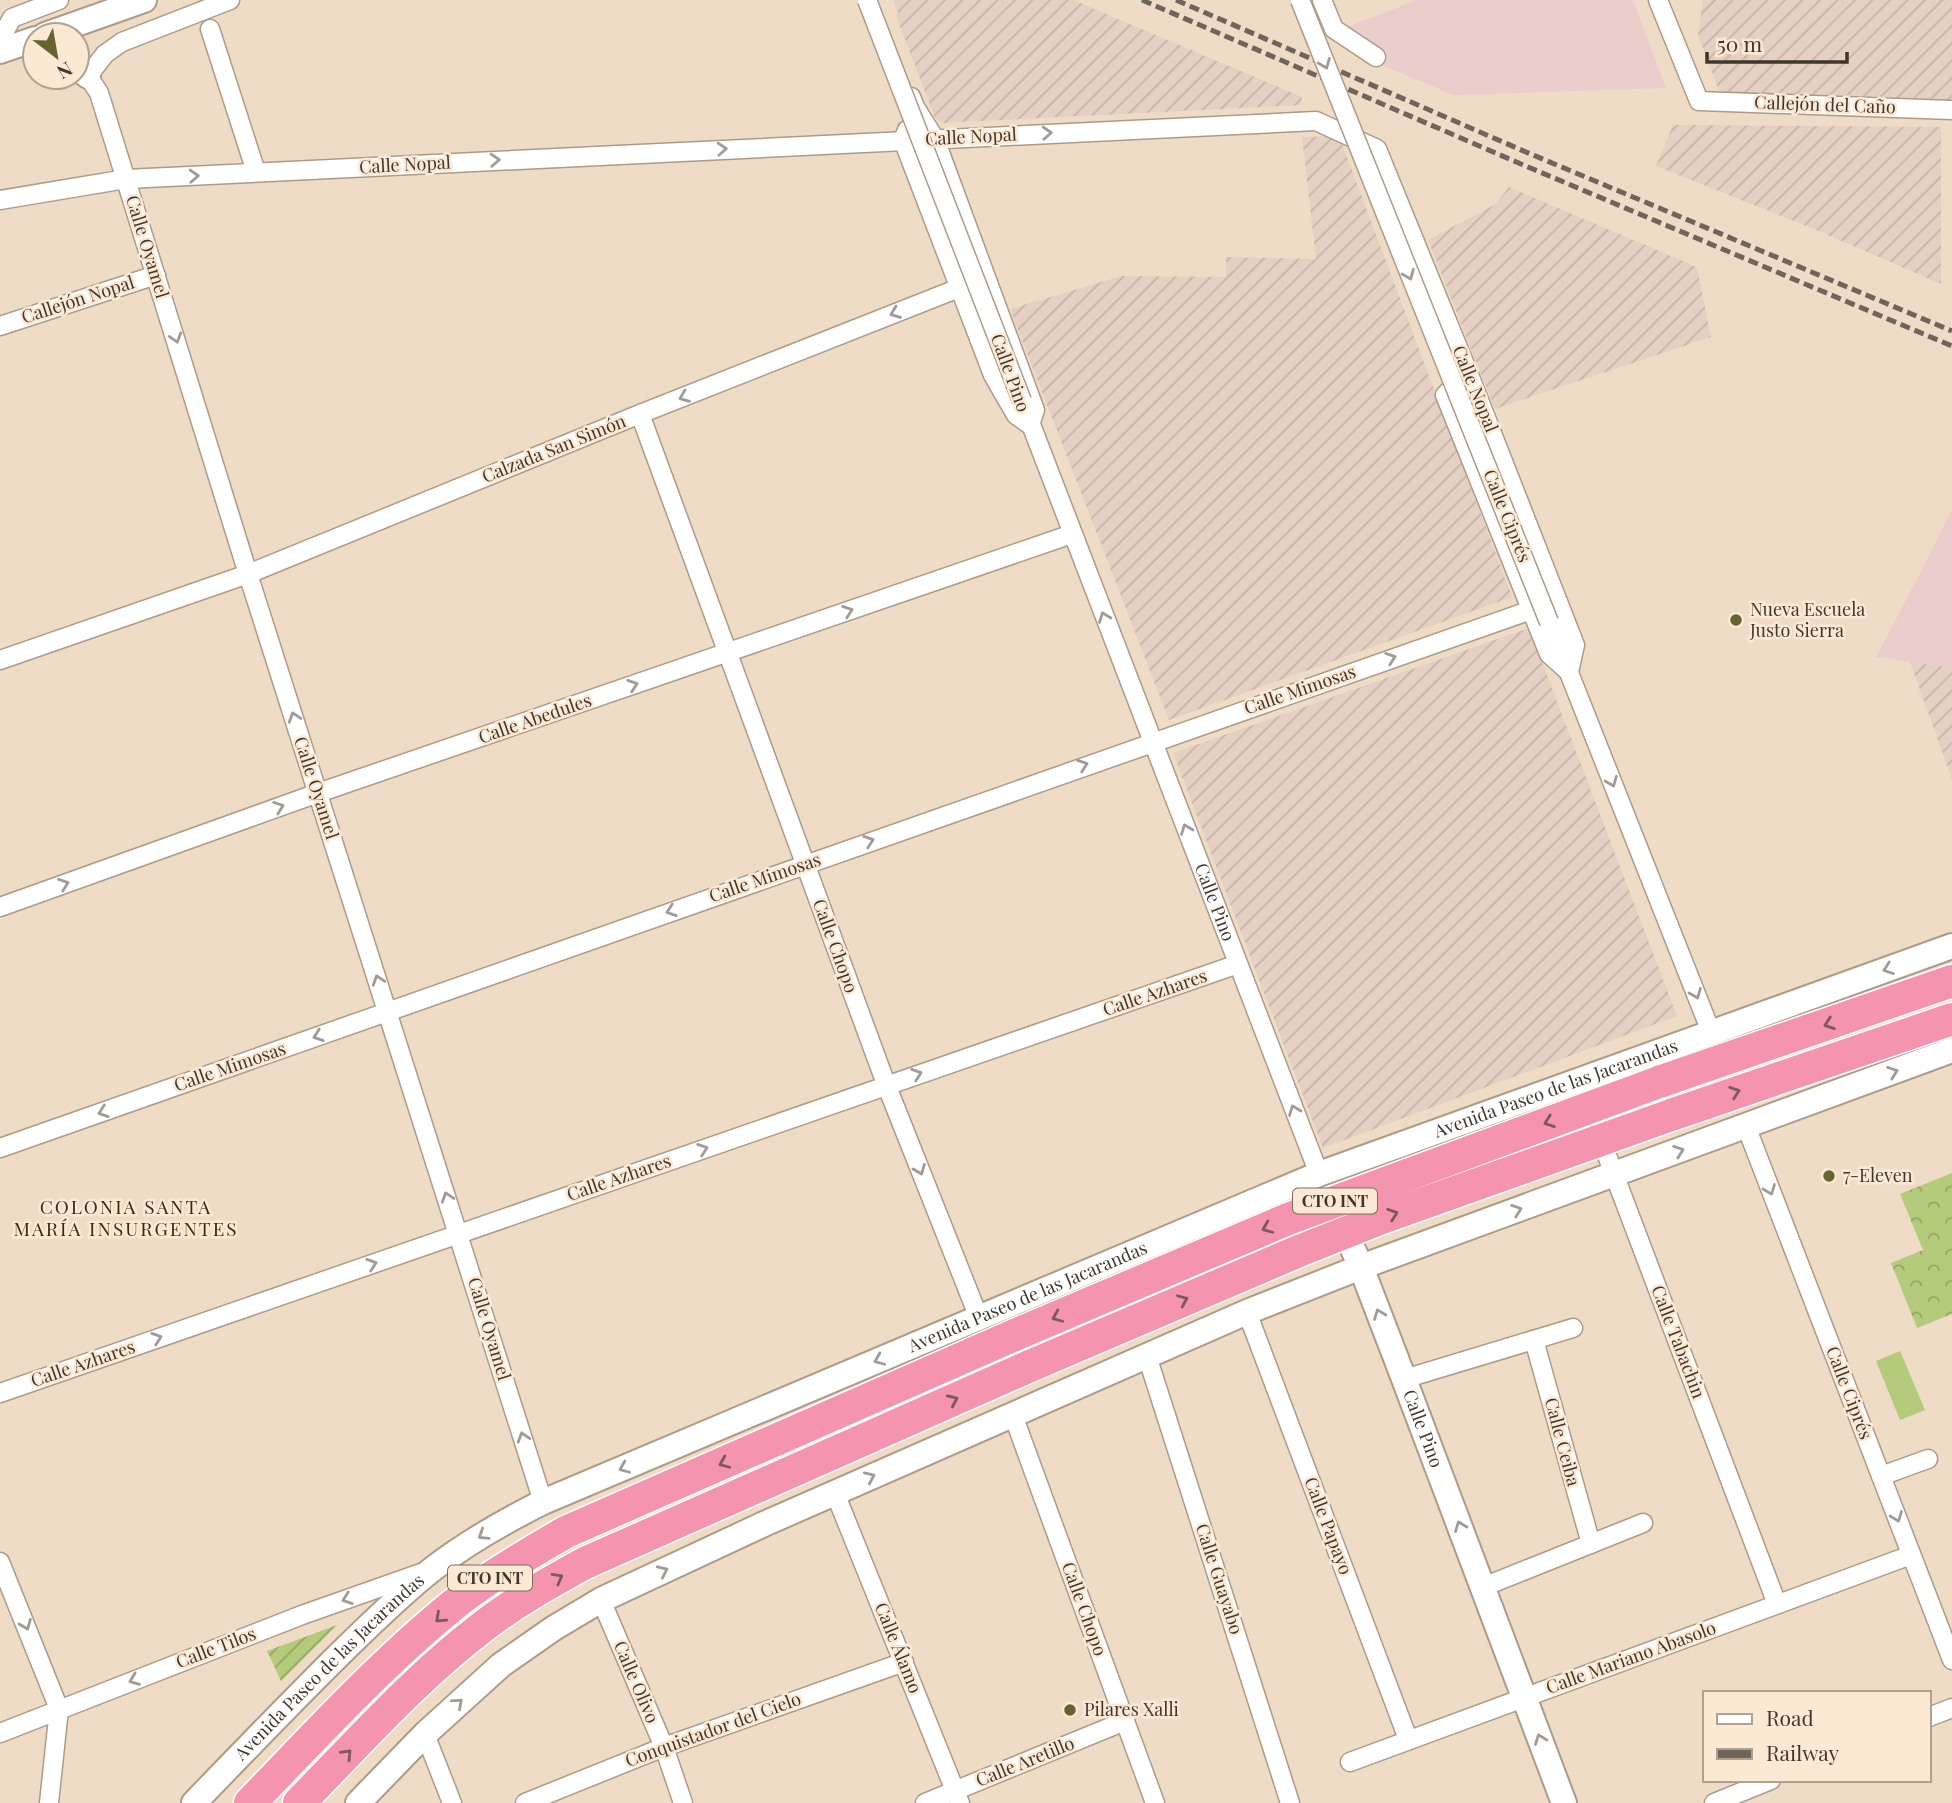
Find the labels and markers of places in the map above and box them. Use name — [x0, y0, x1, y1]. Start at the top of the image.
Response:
place label: Nueva Escuela Justo Sierra — [1749, 597, 1865, 642]
marker: Nueva Escuela Justo Sierra — [1728, 612, 1744, 628]
place label: 7-Eleven — [1843, 1163, 1913, 1187]
marker: 7-Eleven — [1821, 1168, 1837, 1184]
place label: Pilares Xalli — [1084, 1697, 1179, 1721]
marker: Pilares Xalli — [1062, 1702, 1078, 1718]

